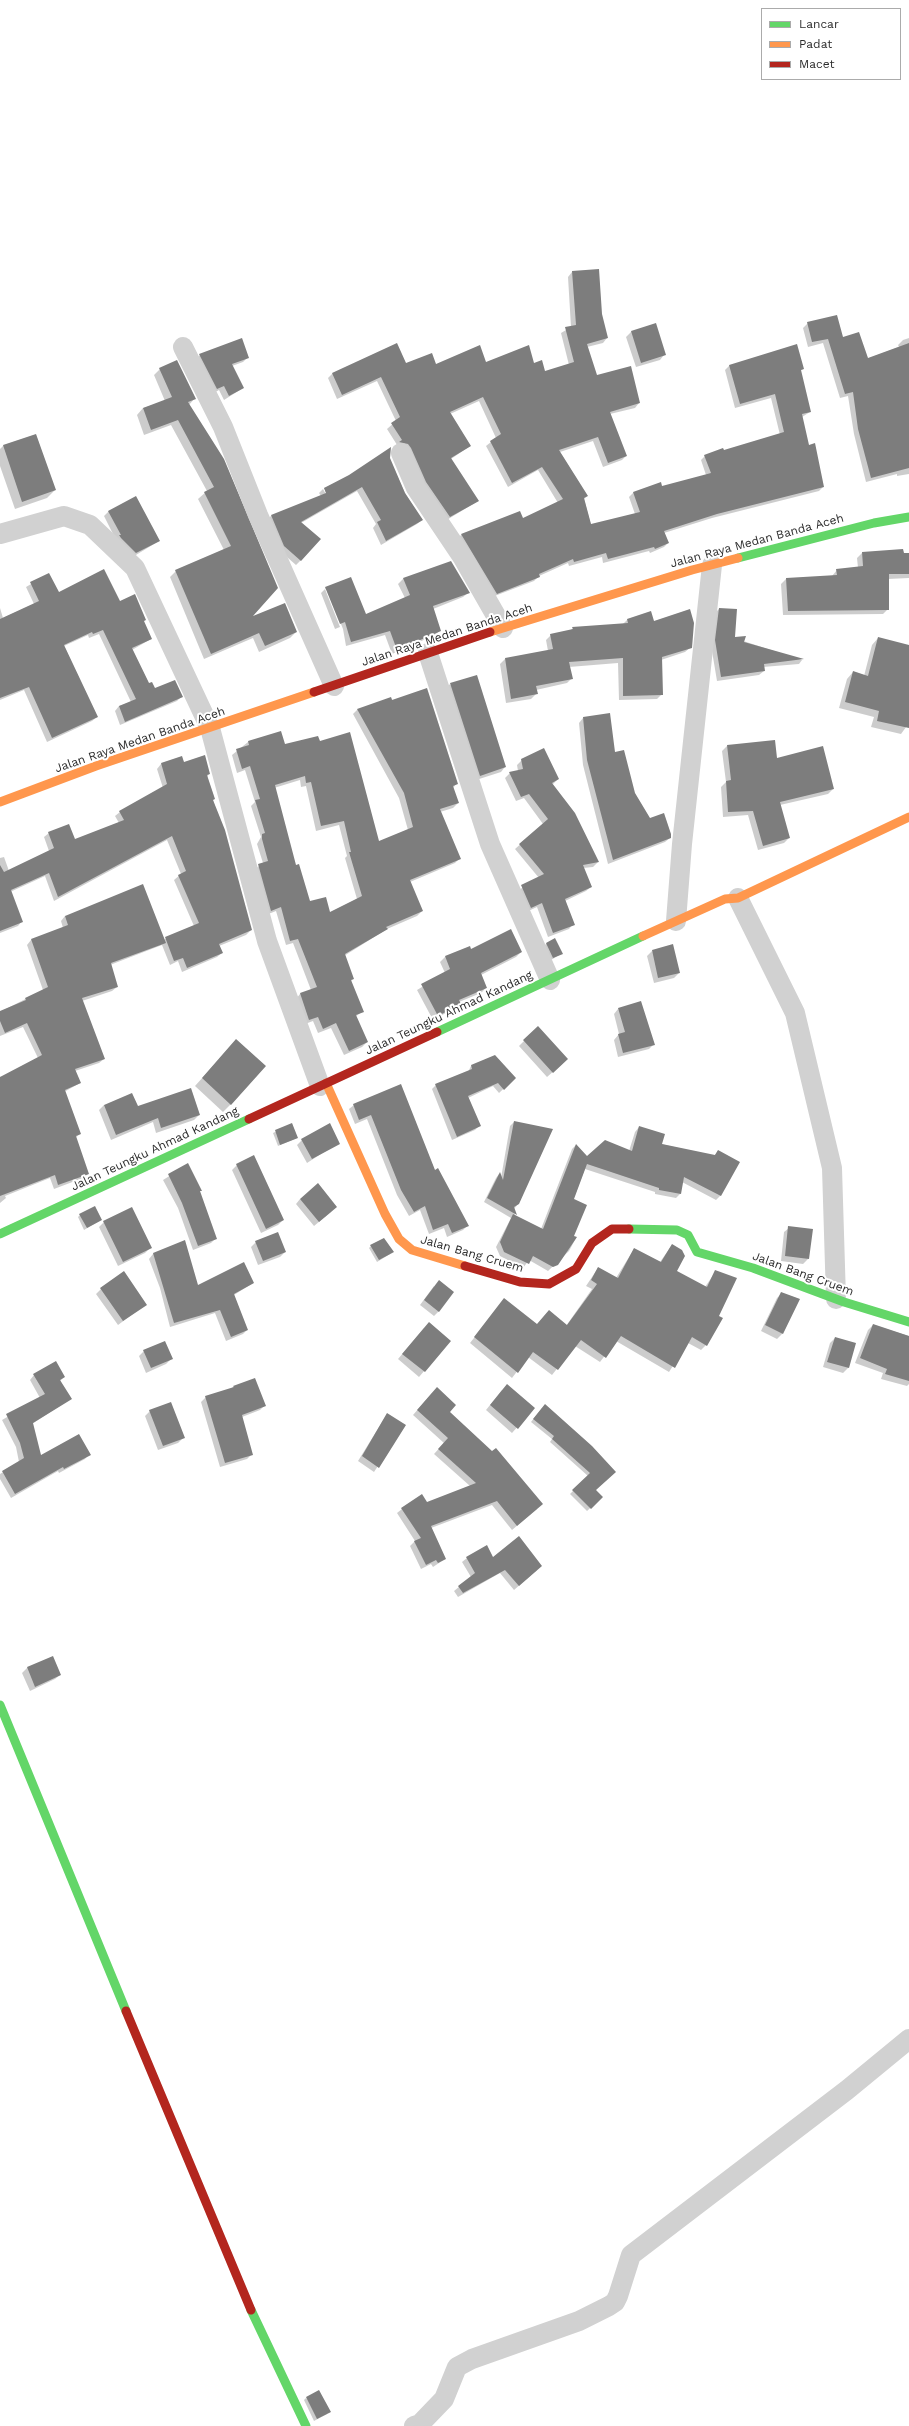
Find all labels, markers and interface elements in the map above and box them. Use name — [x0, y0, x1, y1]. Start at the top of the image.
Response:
legend — [761, 8, 901, 80]
text: Lancar — [799, 17, 839, 31]
text: Padat — [799, 37, 832, 51]
text: Macet — [799, 57, 834, 71]
street label: Jalan Raya Medan Banda Aceh — [669, 511, 845, 571]
street label: Jalan Raya Medan Banda Aceh — [360, 601, 534, 669]
street label: Jalan Raya Medan Banda Aceh — [53, 704, 227, 776]
street label: Jalan Teungku Ahmad Kandang — [363, 968, 535, 1058]
street label: Jalan Teungku Ahmad Kandang — [69, 1104, 241, 1194]
street label: Jalan Bang Cruem — [419, 1232, 525, 1276]
street label: Jalan Bang Cruem — [750, 1249, 856, 1299]

